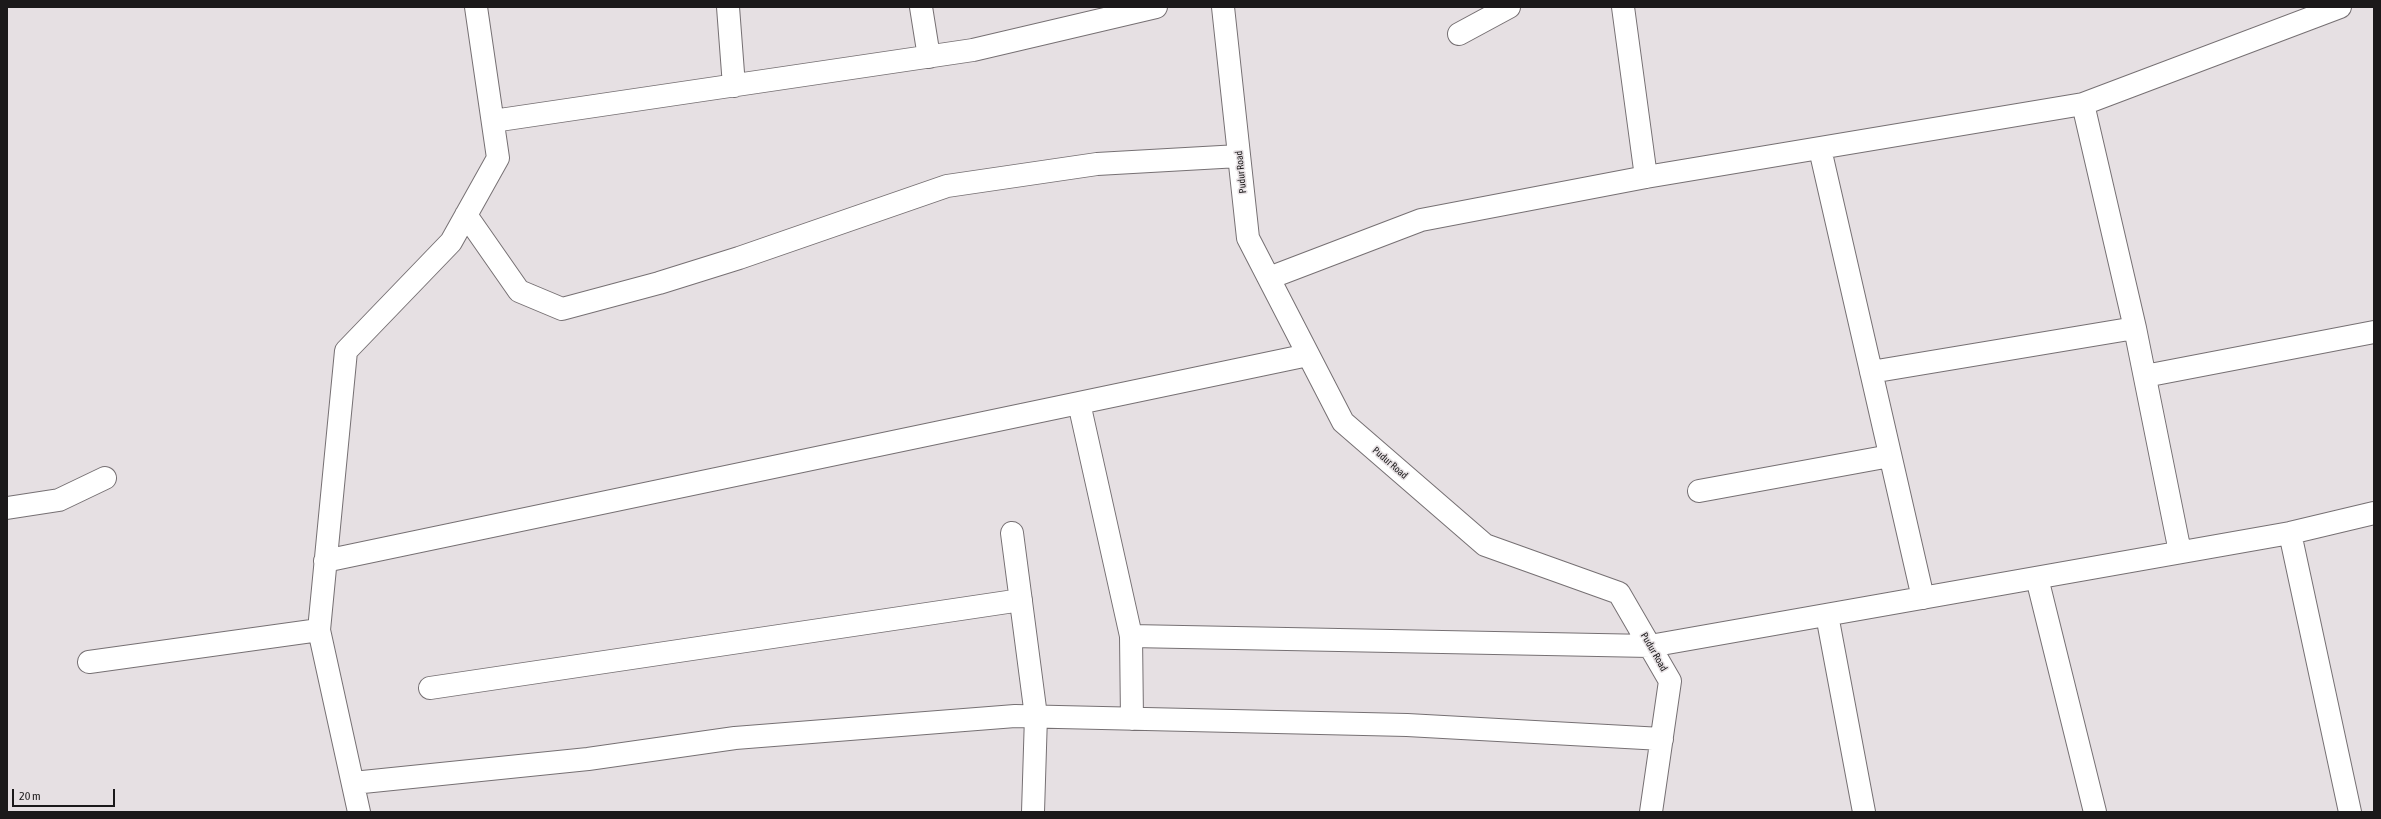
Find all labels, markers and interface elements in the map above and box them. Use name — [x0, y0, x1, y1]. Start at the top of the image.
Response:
street label: Pudur Road — [1233, 150, 1249, 194]
street label: Pudur Road — [1370, 444, 1410, 482]
street label: Pudur Road — [1638, 631, 1670, 673]
scale bar — [14, 781, 117, 807]
text: 20 m — [19, 789, 41, 803]

